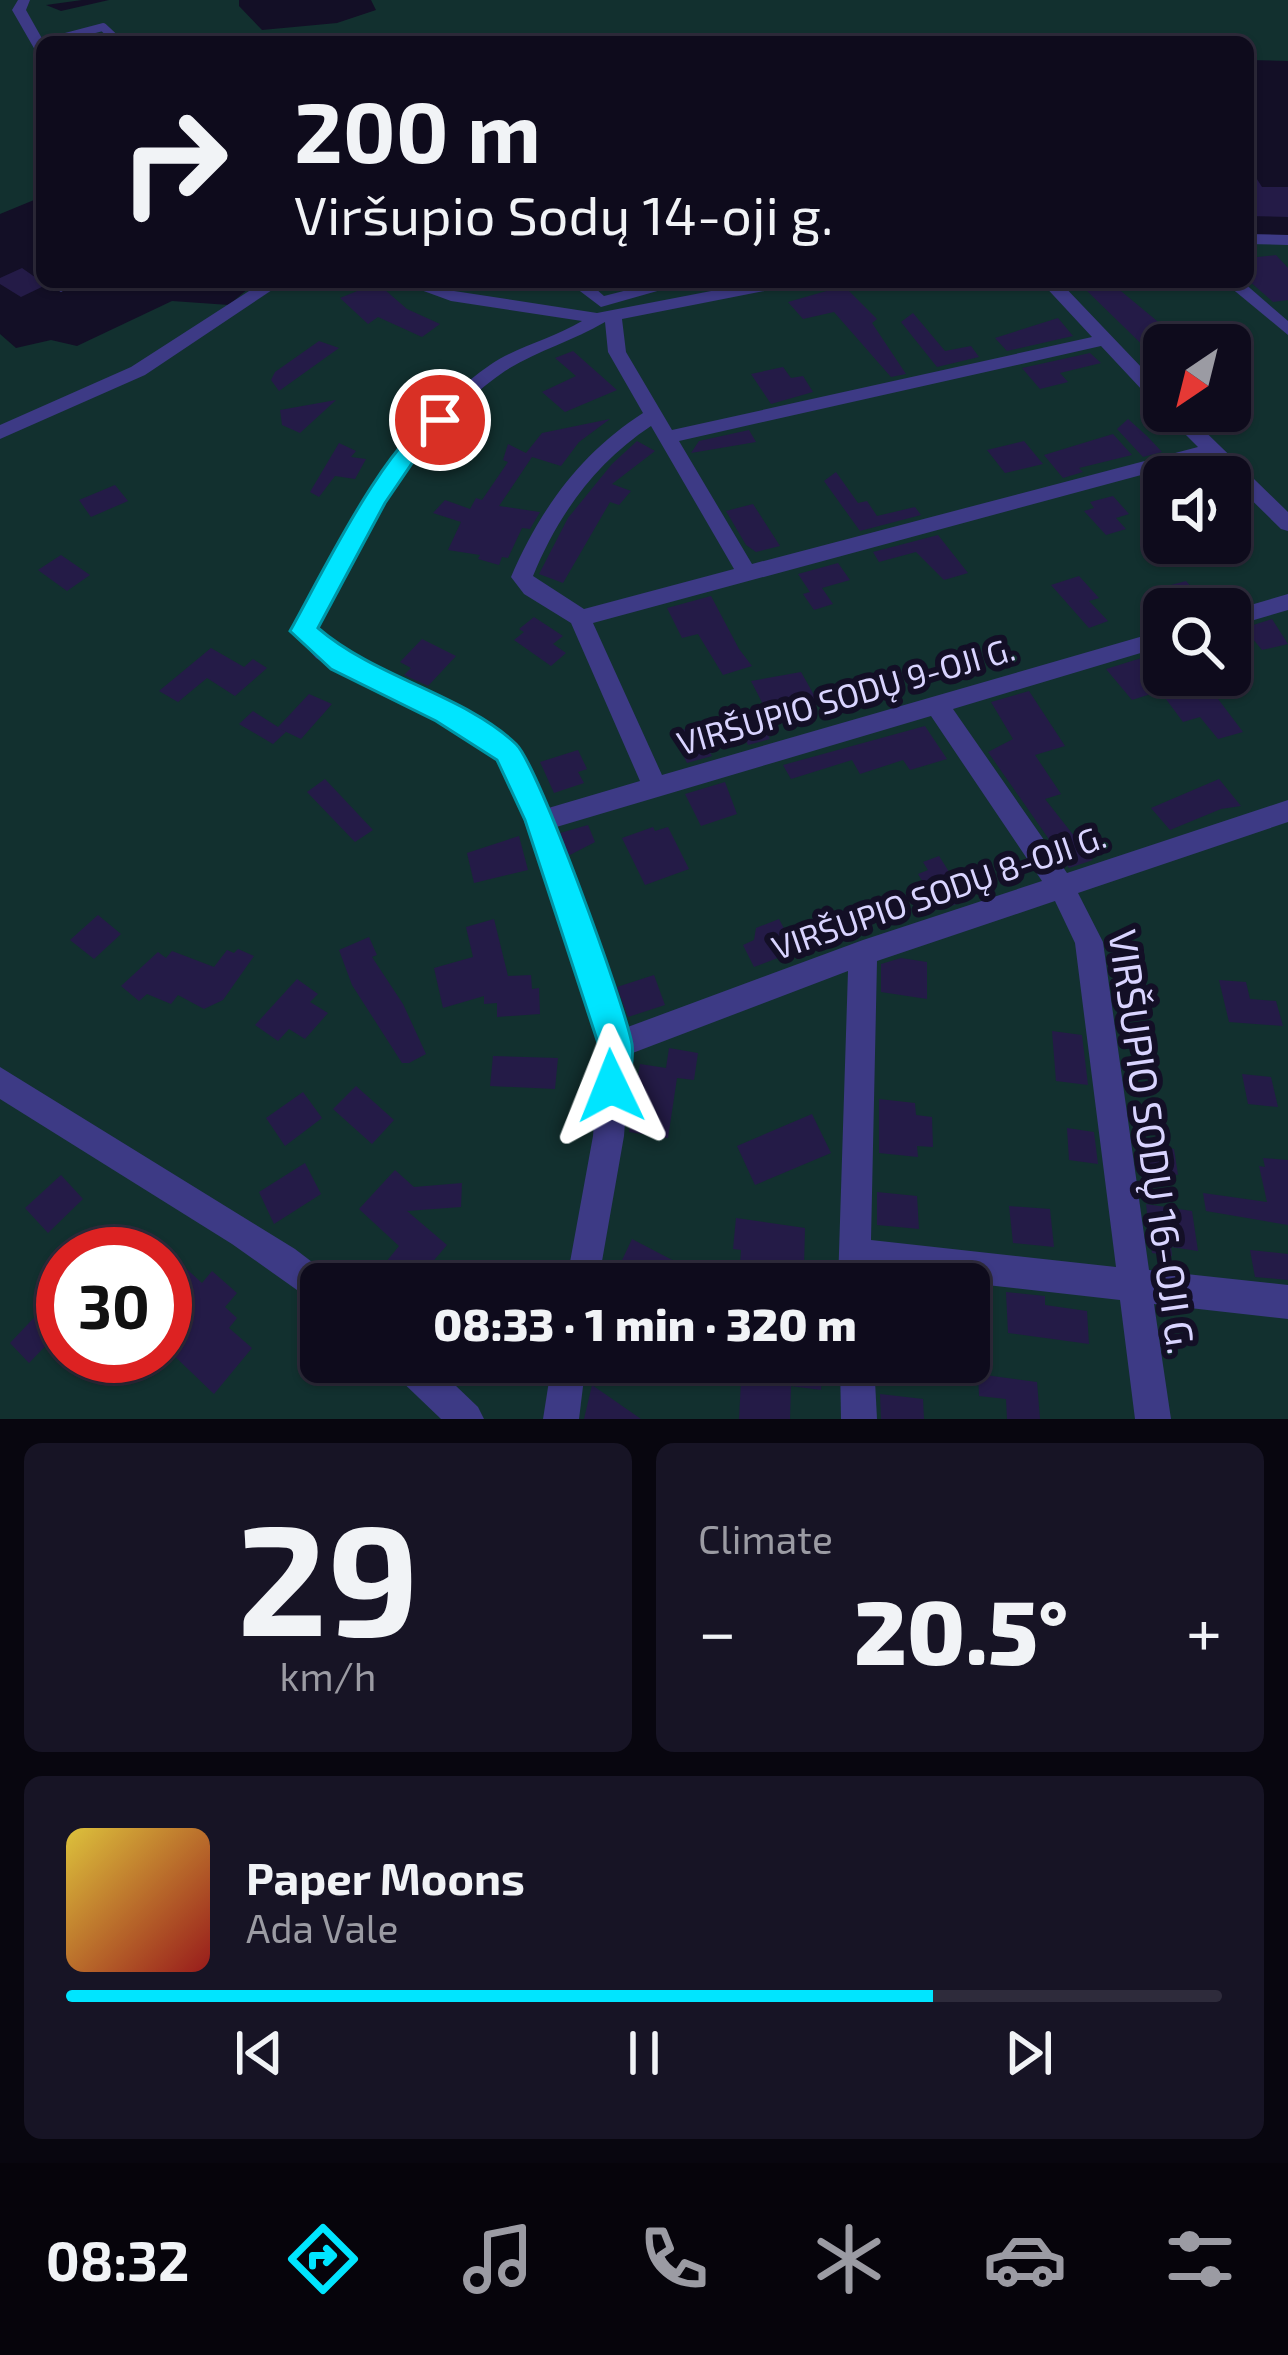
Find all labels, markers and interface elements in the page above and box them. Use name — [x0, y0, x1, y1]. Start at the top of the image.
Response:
text: 200 m — [294, 79, 541, 180]
icon: right — [96, 84, 252, 240]
text: Viršupio Sodų 14-oji g. — [294, 181, 833, 246]
north arrow — [1143, 324, 1251, 432]
map controls — [1143, 324, 1251, 696]
pin — [389, 369, 491, 471]
icon: arrive — [407, 387, 473, 453]
button: sound — [1143, 456, 1251, 564]
button: search — [1143, 588, 1251, 696]
street label: VIRŠUPIO SODŲ 9-OJI G. — [672, 628, 1019, 762]
street label: VIRŠUPIO SODŲ 8-OJI G. — [766, 815, 1111, 967]
street label: VIRŠUPIO SODŲ 16-OJI G. — [1099, 926, 1207, 1357]
position arrow — [548, 1023, 674, 1149]
speed limit sign: 30 — [36, 1227, 192, 1383]
text: 08:33 · 1 min · 320 m — [433, 1296, 857, 1350]
text: 29 — [237, 1480, 419, 1667]
text: Climate — [698, 1515, 833, 1562]
text: 20.5° — [854, 1575, 1068, 1683]
text: − — [698, 1590, 737, 1669]
text: + — [1186, 1590, 1222, 1669]
text: km/h — [280, 1652, 376, 1699]
text: Paper Moons — [246, 1850, 525, 1904]
text: Ada Vale — [246, 1904, 398, 1951]
icon: previous — [226, 2020, 292, 2086]
icon: pause — [611, 2020, 677, 2086]
icon: next — [996, 2020, 1062, 2086]
icon: directions — [281, 2217, 365, 2301]
icon: music — [456, 2217, 540, 2301]
icon: phone — [632, 2217, 716, 2301]
icon: climate — [807, 2217, 891, 2301]
icon: car — [983, 2217, 1067, 2301]
icon: filters — [1158, 2217, 1242, 2301]
text: 08:32 — [46, 2227, 189, 2292]

